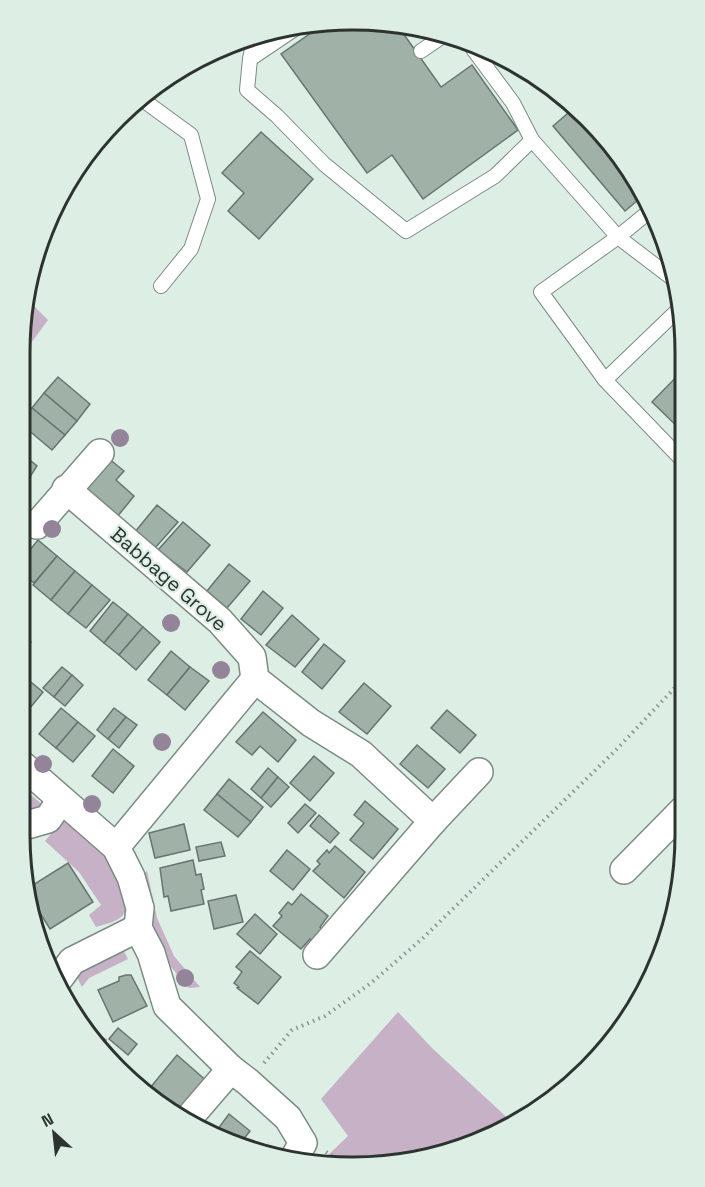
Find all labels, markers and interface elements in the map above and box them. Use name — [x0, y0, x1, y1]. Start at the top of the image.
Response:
street label: Babbage Grove — [105, 521, 233, 637]
north arrow — [24, 1103, 84, 1163]
text: N — [38, 1108, 57, 1132]

